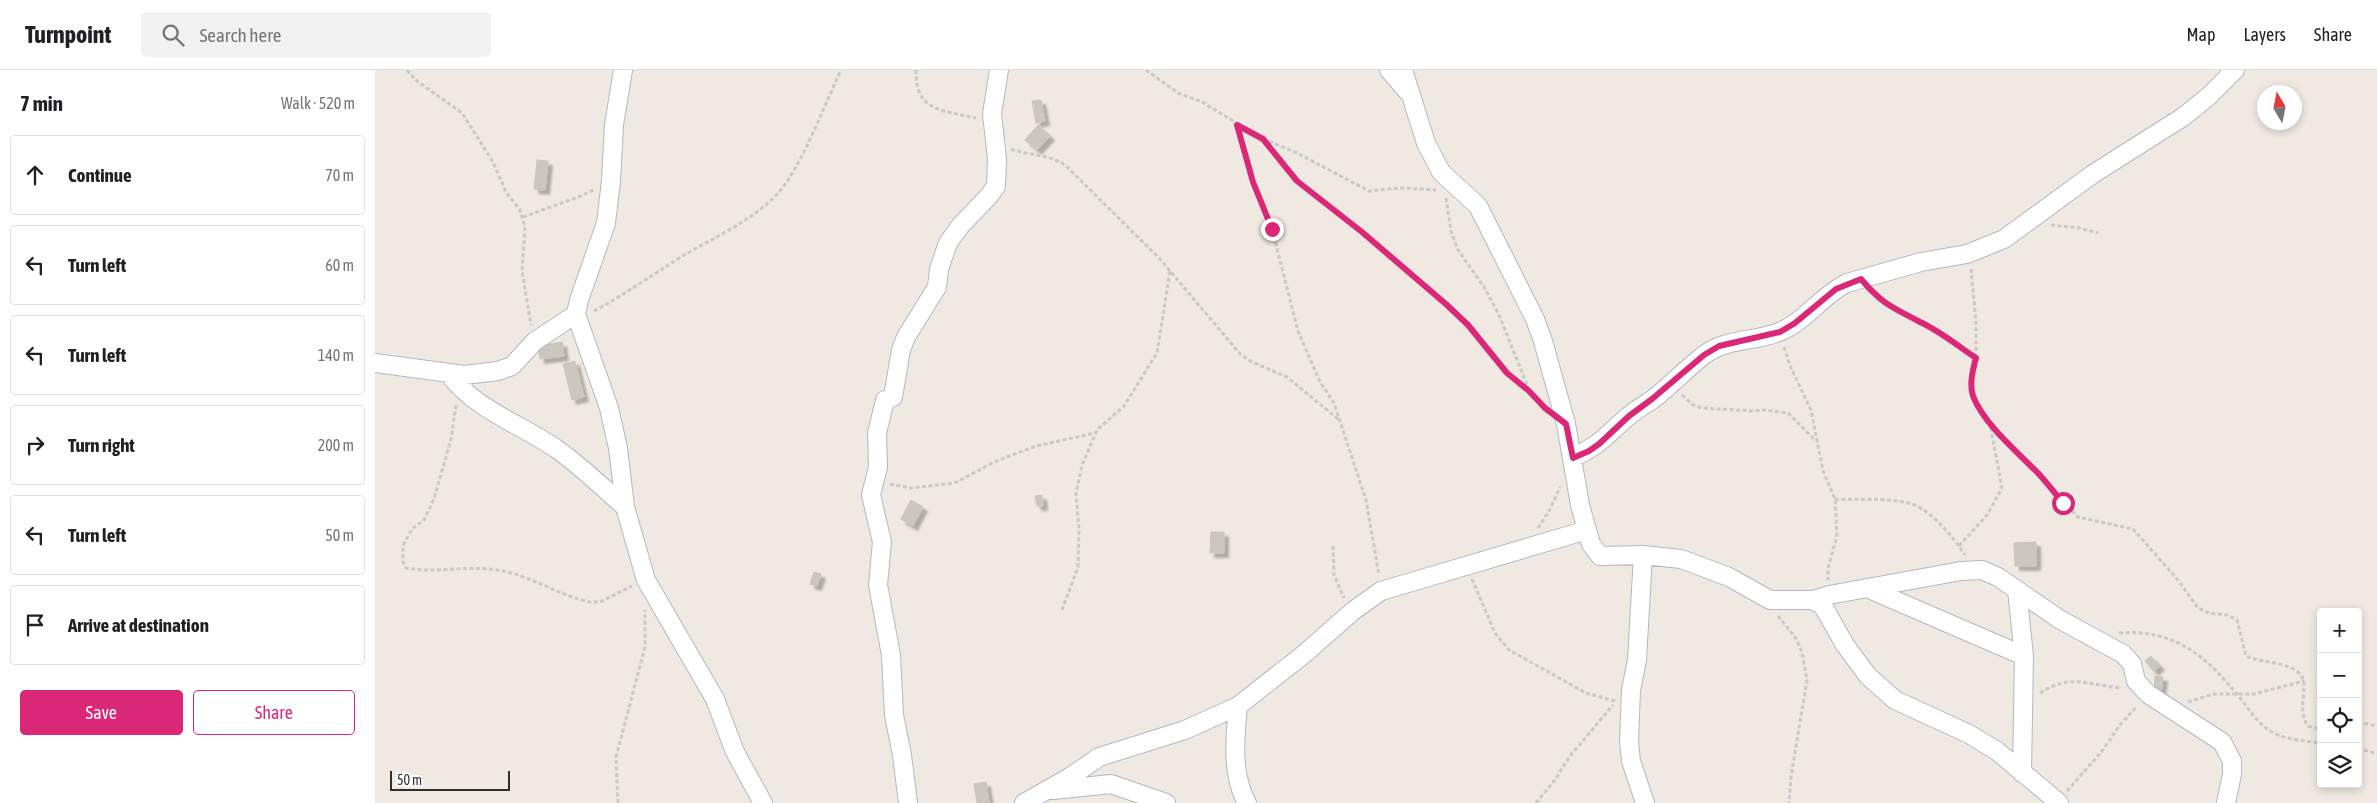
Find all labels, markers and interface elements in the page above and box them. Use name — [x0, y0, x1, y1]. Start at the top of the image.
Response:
search box — [141, 12, 491, 57]
text: Turnpoint — [25, 21, 111, 48]
icon: search — [159, 21, 187, 49]
text: Search here — [199, 24, 281, 46]
text: Map — [2186, 24, 2215, 45]
text: Layers — [2243, 24, 2286, 45]
text: Share — [2314, 24, 2352, 45]
north arrow — [2257, 85, 2302, 130]
text: 7 min — [20, 91, 63, 115]
text: Walk · 520 m — [281, 94, 355, 112]
icon: ahead — [21, 161, 49, 189]
text: Continue — [68, 164, 132, 186]
text: 70 m — [325, 166, 354, 184]
route end — [1261, 218, 1284, 241]
icon: left — [21, 251, 49, 279]
text: Turn left — [68, 254, 126, 276]
text: 60 m — [325, 256, 354, 274]
icon: left — [21, 341, 49, 369]
text: Turn left — [68, 344, 126, 366]
text: 140 m — [318, 346, 354, 364]
icon: right — [21, 431, 49, 459]
text: Turn right — [68, 434, 135, 456]
text: 200 m — [318, 436, 354, 454]
route start — [2052, 492, 2075, 515]
icon: left — [21, 521, 49, 549]
text: Turn left — [68, 524, 126, 546]
text: 50 m — [325, 526, 354, 544]
map controls — [2317, 608, 2362, 788]
button: + — [2317, 608, 2362, 653]
icon: arrive — [21, 611, 49, 639]
text: Arrive at destination — [68, 614, 209, 636]
button: − — [2317, 653, 2362, 698]
button: Save — [20, 690, 183, 735]
button: Share — [193, 690, 355, 735]
button: locate — [2317, 698, 2362, 743]
button: layers — [2317, 743, 2362, 788]
scale bar — [390, 768, 510, 791]
text: 50 m — [397, 772, 422, 788]

